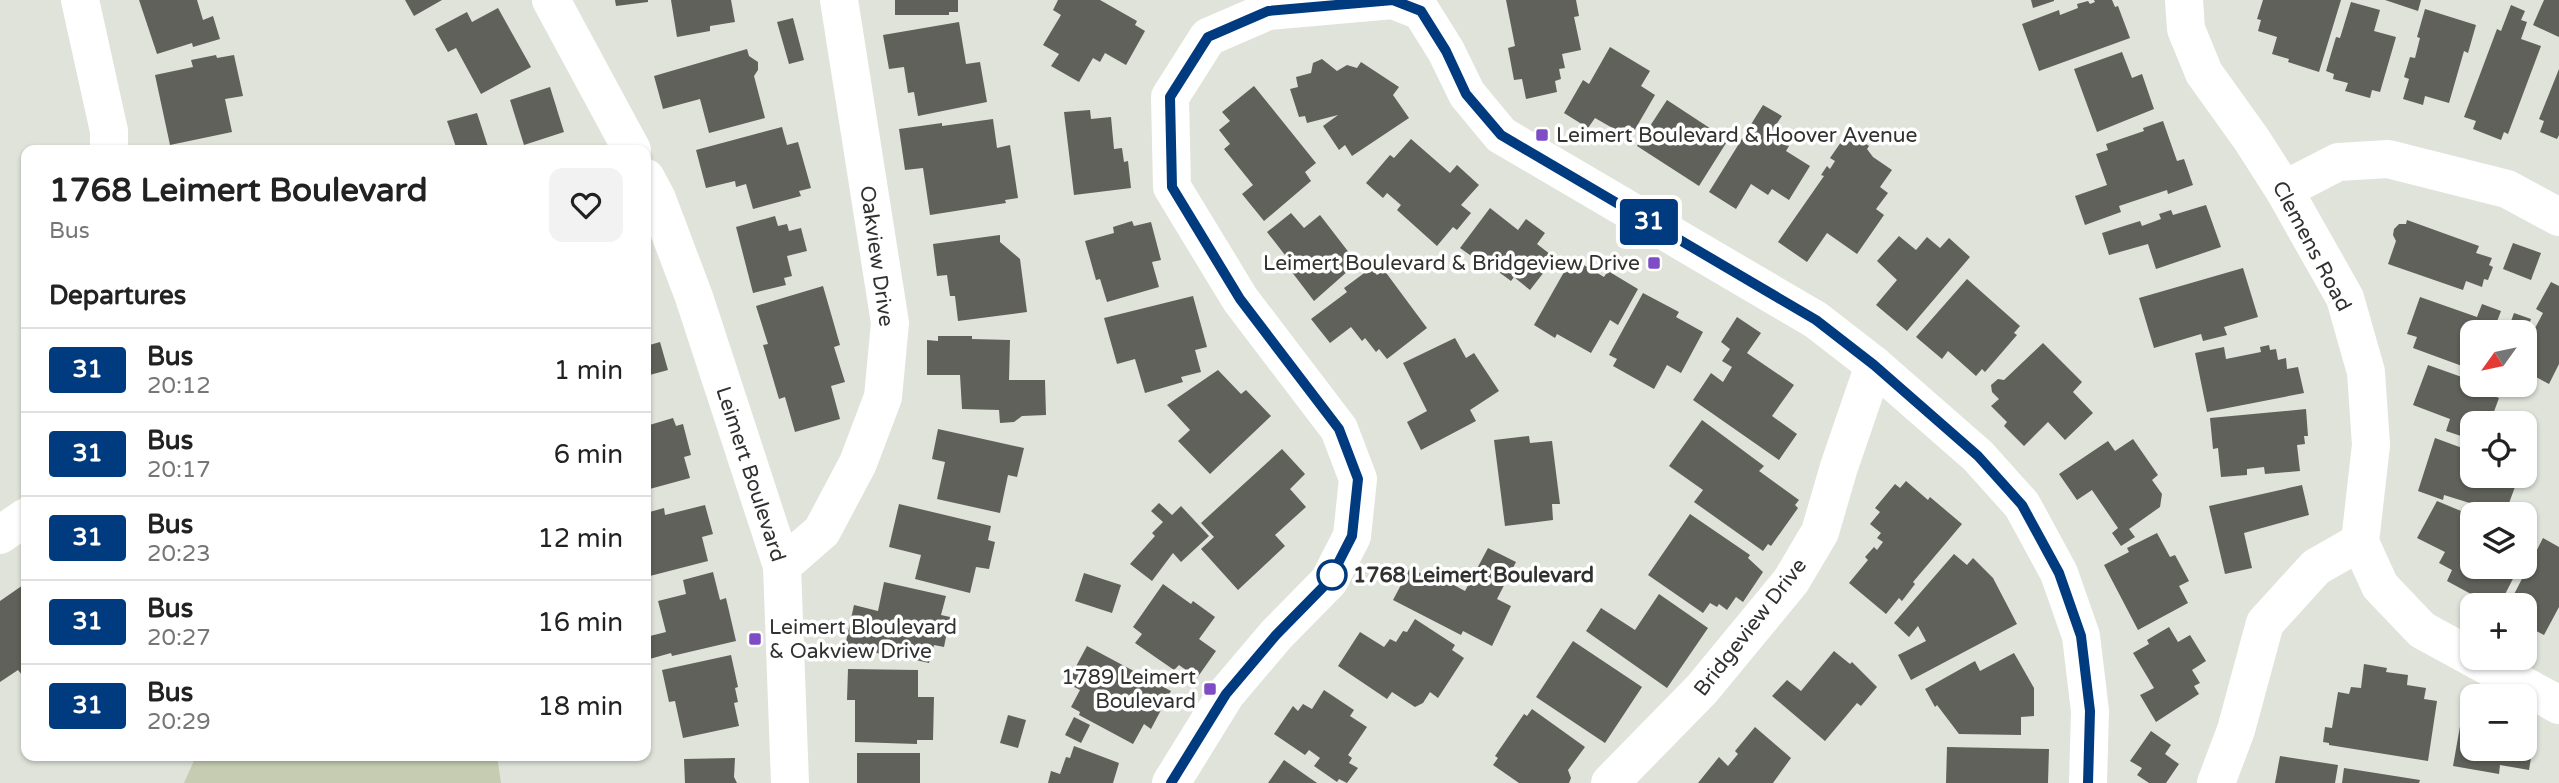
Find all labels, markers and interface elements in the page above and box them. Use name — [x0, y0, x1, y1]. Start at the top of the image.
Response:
place label: Leimert Boulevard & Hoover Avenue — [1556, 123, 1918, 148]
marker: Leimert Boulevard & Hoover Avenue — [1534, 127, 1550, 143]
button: heart — [549, 168, 623, 242]
text: 1768 Leimert Boulevard — [49, 171, 428, 210]
street label: Clemens Road — [2267, 177, 2356, 316]
street label: Oakview Drive — [854, 184, 899, 328]
line badge: 31 — [1618, 199, 1680, 245]
text: 31 — [1634, 207, 1664, 236]
text: Bus — [49, 217, 90, 245]
place label: Leimert Boulevard & Bridgeview Drive — [1263, 251, 1640, 276]
marker: Leimert Boulevard & Bridgeview Drive — [1646, 255, 1662, 271]
text: Departures — [49, 280, 186, 311]
north arrow — [2460, 320, 2538, 397]
map controls — [2460, 320, 2537, 761]
text: Bus — [147, 341, 193, 372]
text: 31 — [72, 355, 103, 384]
text: 1 min — [554, 355, 623, 386]
text: 20:12 — [147, 372, 211, 400]
street label: Leimert Boulevard — [710, 383, 791, 565]
button: locate — [2460, 411, 2537, 488]
text: Bus — [147, 425, 193, 456]
text: 31 — [72, 439, 103, 468]
text: 6 min — [554, 439, 623, 470]
text: 20:17 — [147, 456, 211, 484]
button: layers — [2460, 502, 2537, 579]
text: Bus — [147, 509, 193, 540]
text: 31 — [72, 523, 103, 552]
text: 12 min — [537, 523, 623, 554]
text: 20:23 — [147, 540, 211, 568]
street label: Bridgeview Drive — [1689, 553, 1812, 701]
marker: 1768 Leimert Boulevard — [1317, 560, 1347, 590]
place label: 1768 Leimert Boulevard — [1353, 563, 1594, 588]
text: Bus — [147, 593, 193, 624]
button: + — [2460, 593, 2537, 670]
text: 31 — [72, 607, 103, 636]
text: 16 min — [537, 607, 623, 638]
place label: Leimert Bloulevard & Oakview Drive — [769, 615, 957, 664]
text: 20:27 — [147, 624, 211, 652]
marker: Leimert Bloulevard & Oakview Drive — [747, 631, 763, 647]
place label: 1789 Leimert Boulevard — [1061, 665, 1196, 714]
text: Bus — [147, 677, 193, 708]
marker: 1789 Leimert Boulevard — [1202, 681, 1218, 697]
button: − — [2460, 684, 2537, 761]
text: 31 — [72, 691, 103, 720]
text: 18 min — [537, 691, 623, 722]
text: 20:29 — [147, 708, 211, 736]

